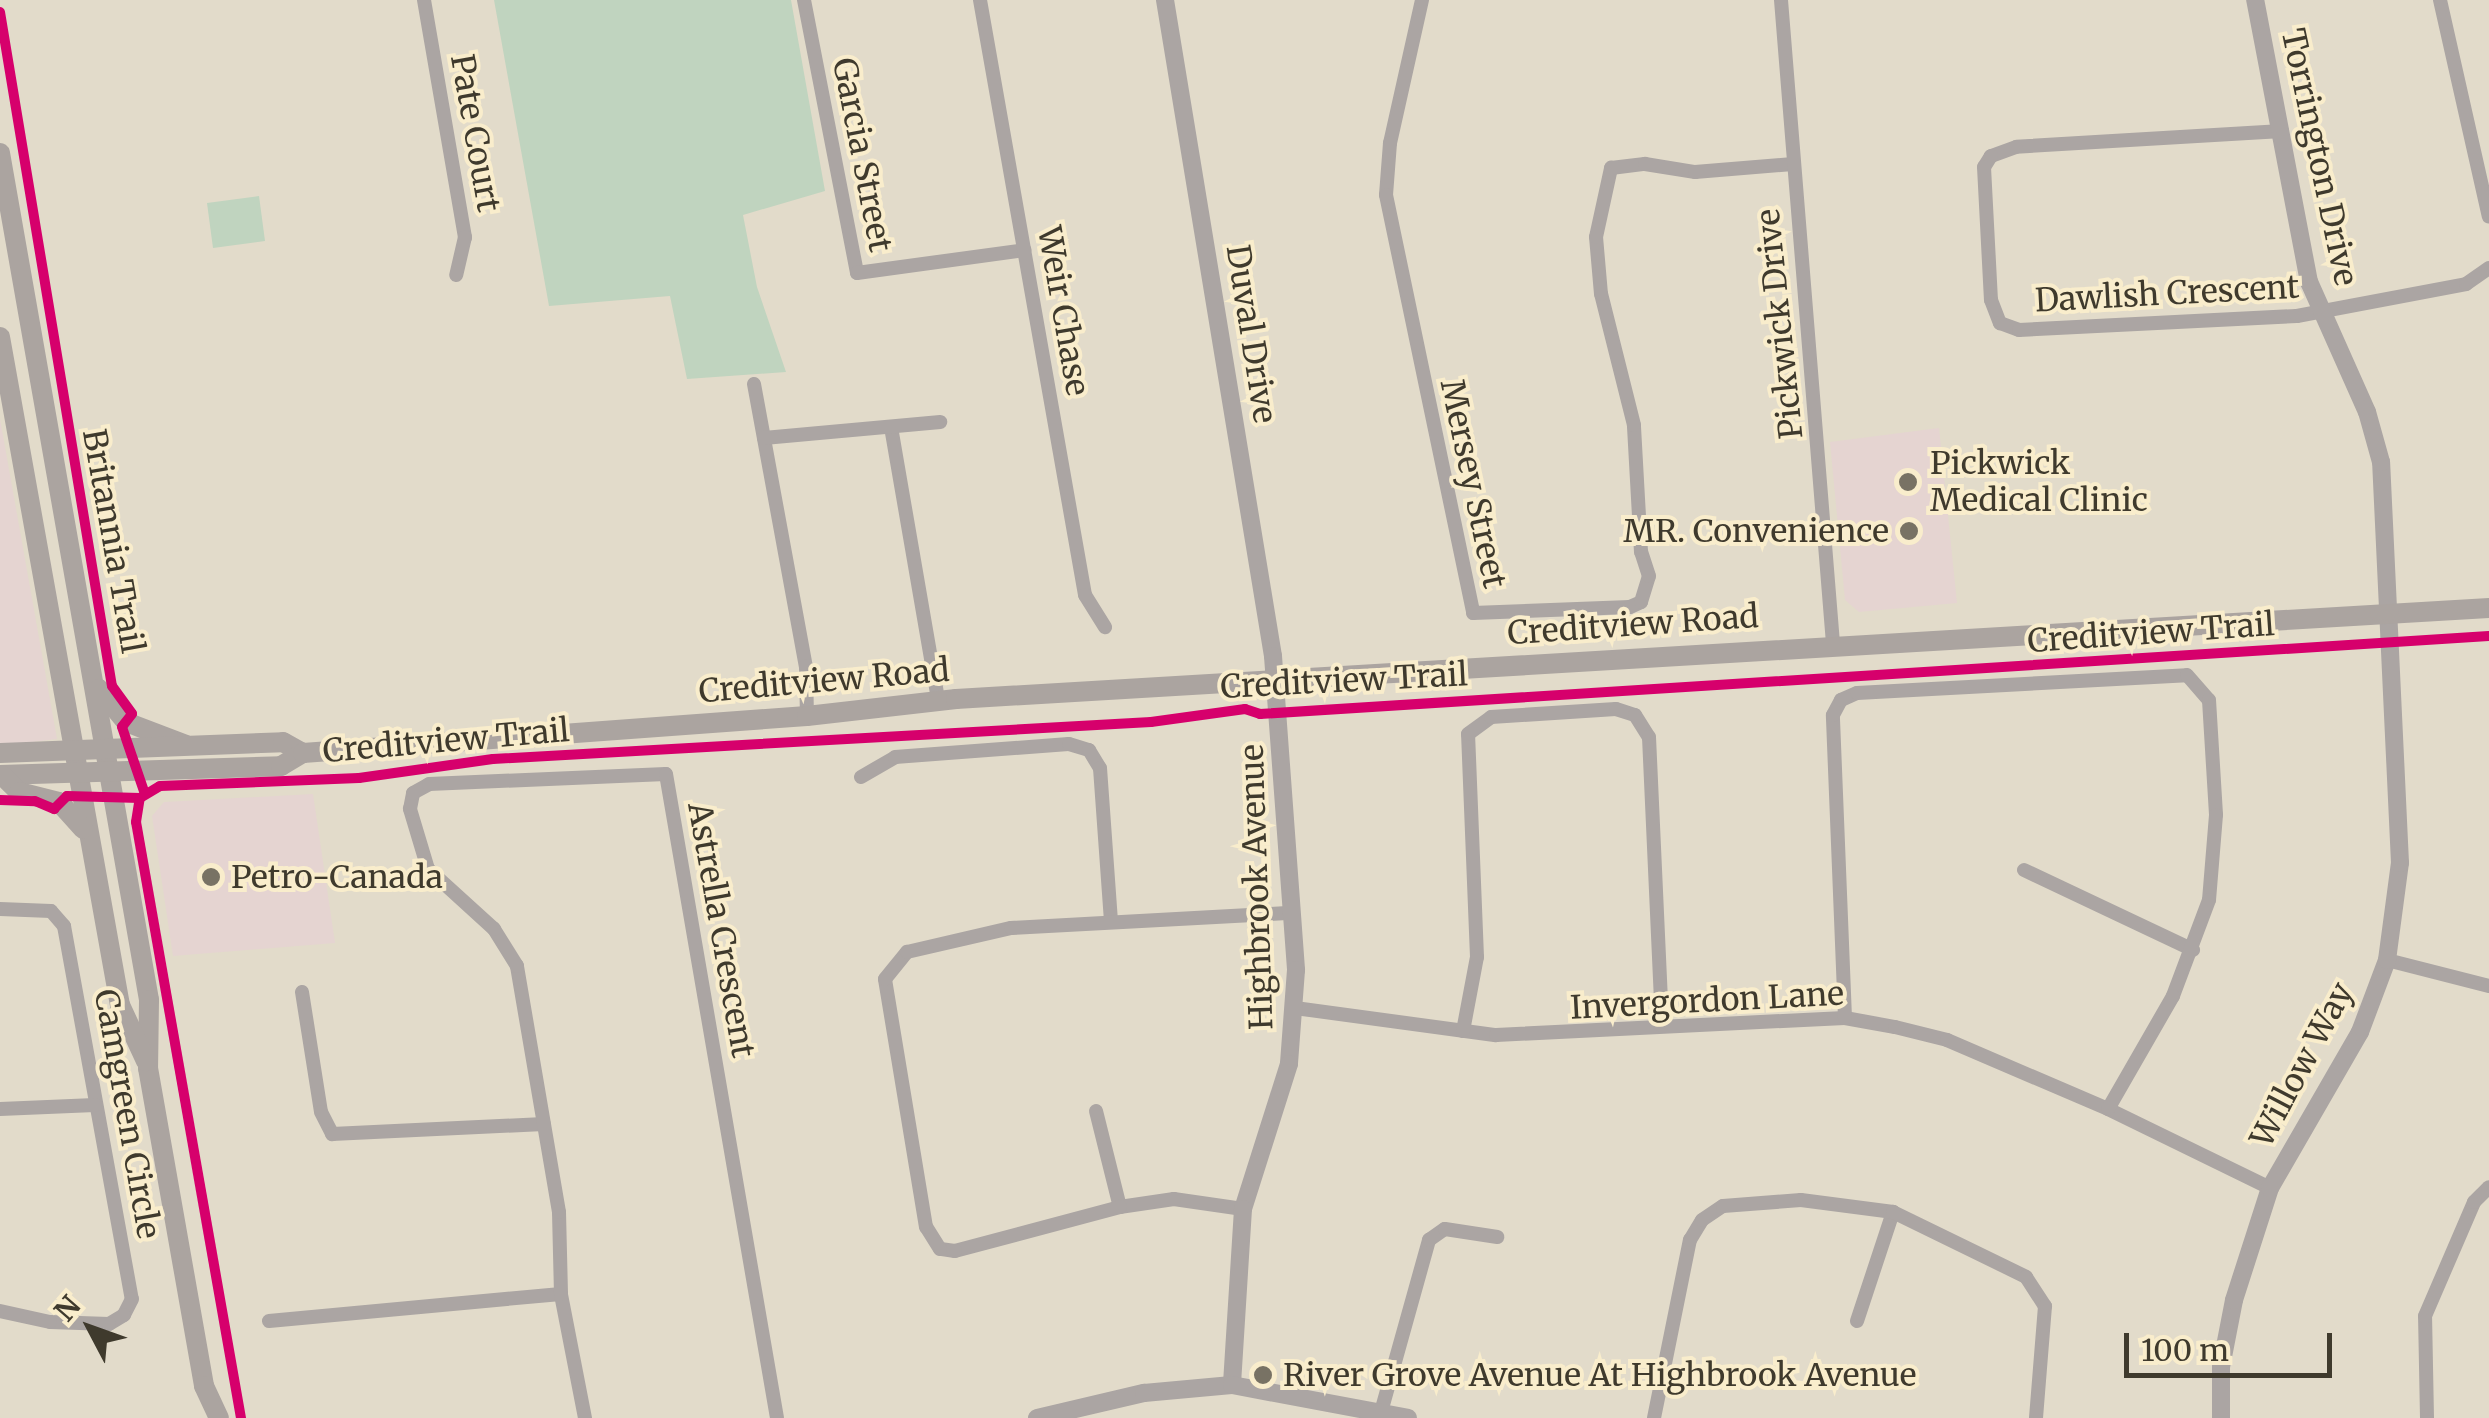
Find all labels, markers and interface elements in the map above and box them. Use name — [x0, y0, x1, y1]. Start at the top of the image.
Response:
street label: Torrington Drive — [2273, 25, 2365, 289]
street label: Pate Court — [442, 51, 508, 215]
street label: Garcia Street — [824, 55, 900, 255]
street label: Pickwick Drive — [1749, 207, 1811, 441]
street label: Weir Chase — [1029, 223, 1097, 399]
street label: Duval Drive — [1218, 242, 1284, 426]
street label: Dawlish Crescent — [2034, 268, 2300, 320]
street label: Mersey Street — [1432, 376, 1514, 592]
street label: Britannia Trail — [74, 426, 152, 656]
place label: Pickwick Medical Clinic — [1930, 445, 2148, 520]
marker: Pickwick Medical Clinic — [1895, 469, 1921, 495]
place label: MR. Convenience — [1623, 512, 1889, 550]
marker: MR. Convenience — [1898, 520, 1920, 542]
street label: Creditview Road — [1506, 597, 1760, 653]
street label: Creditview Trail — [2026, 605, 2276, 661]
street label: Creditview Road — [697, 651, 951, 711]
street label: Creditview Trail — [1219, 655, 1469, 707]
street label: Creditview Trail — [321, 711, 571, 771]
street label: Highbrook Avenue — [1233, 744, 1281, 1030]
street label: Astrella Crescent — [680, 799, 762, 1061]
place label: Petro-Canada — [231, 858, 443, 896]
marker: Petro-Canada — [200, 866, 222, 888]
street label: Invergordon Lane — [1569, 975, 1845, 1027]
street label: Willow Way — [2243, 976, 2361, 1154]
street label: Camgreen Circle — [86, 986, 168, 1242]
north arrow — [40, 1278, 140, 1378]
text: N — [47, 1288, 88, 1328]
scale bar — [2129, 1313, 2336, 1375]
text: 100 m — [2141, 1331, 2229, 1369]
place label: River Grove Avenue At Highbrook Avenue — [1283, 1356, 1916, 1394]
marker: River Grove Avenue At Highbrook Avenue — [1252, 1364, 1274, 1386]

